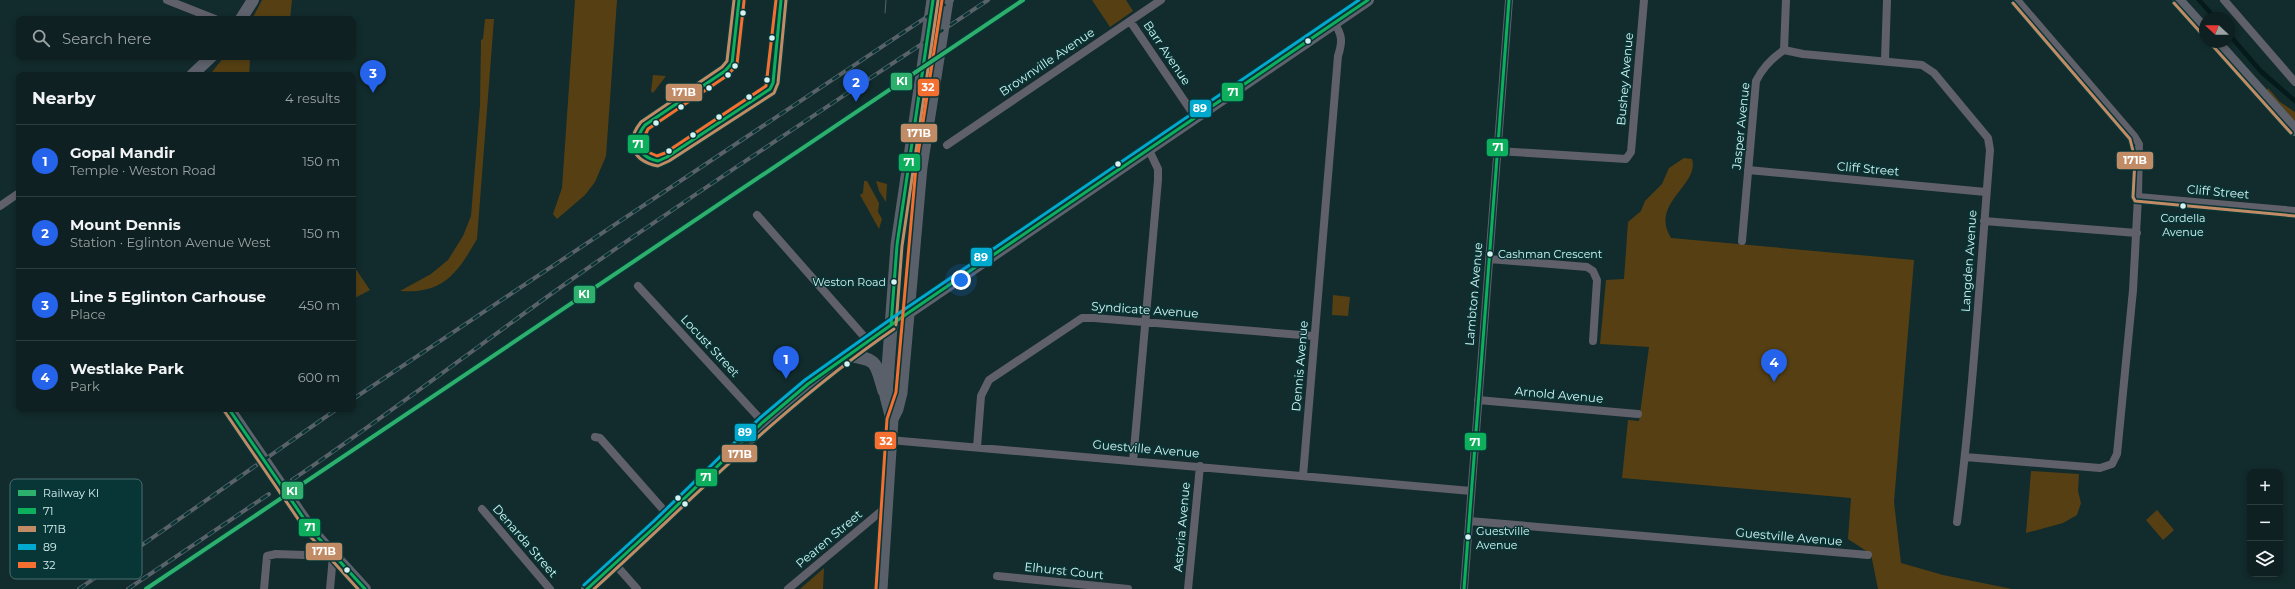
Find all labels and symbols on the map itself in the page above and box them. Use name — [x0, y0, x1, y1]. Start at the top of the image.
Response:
unlabelled marker — [738, 8, 748, 18]
north arrow — [2199, 12, 2235, 48]
street label: Barr Avenue — [1140, 18, 1194, 88]
street label: Brownville Avenue — [996, 24, 1097, 99]
street label: Bushey Avenue — [1613, 32, 1636, 126]
unlabelled marker — [767, 33, 777, 43]
unlabelled marker — [1303, 36, 1313, 46]
pin: 3 — [360, 60, 386, 93]
unlabelled marker — [730, 61, 740, 71]
pin: 2 — [843, 69, 869, 102]
unlabelled marker — [723, 70, 733, 80]
line badge: KI — [890, 72, 913, 91]
text: KI — [896, 74, 908, 88]
unlabelled marker — [762, 75, 772, 85]
line badge: 32 — [917, 78, 940, 97]
text: 32 — [921, 80, 935, 94]
line badge: 71 — [1221, 82, 1244, 102]
street label: Jasper Avenue — [1728, 82, 1753, 171]
line badge: 171B — [665, 83, 703, 102]
unlabelled marker — [704, 83, 714, 93]
text: 171B — [672, 85, 696, 99]
text: 71 — [1227, 85, 1239, 99]
unlabelled marker — [744, 92, 754, 102]
line badge: 89 — [1189, 99, 1212, 118]
text: 89 — [1193, 101, 1207, 115]
unlabelled marker — [676, 102, 686, 112]
unlabelled marker — [714, 112, 724, 122]
unlabelled marker — [651, 118, 661, 128]
line badge: 171B — [900, 123, 938, 143]
text: 171B — [907, 126, 931, 140]
unlabelled marker — [688, 130, 698, 140]
line badge: 71 — [627, 134, 650, 154]
text: 71 — [632, 137, 644, 151]
line badge: 71 — [1486, 138, 1509, 157]
text: 71 — [1492, 140, 1504, 154]
unlabelled marker — [664, 146, 674, 156]
line badge: 171B — [2116, 151, 2154, 170]
line badge: 71 — [898, 153, 921, 172]
text: 171B — [2123, 153, 2147, 167]
text: 71 — [903, 155, 915, 169]
street label: Cliff Street — [1836, 158, 1900, 179]
unlabelled marker — [1113, 159, 1123, 169]
street label: Cliff Street — [2186, 181, 2250, 202]
marker: Cordella Avenue — [2178, 201, 2188, 211]
street label: Langden Avenue — [1957, 209, 1980, 313]
place label: Cordella Avenue — [2160, 211, 2206, 239]
street label: Lambton Avenue — [1462, 242, 1485, 346]
line badge: 89 — [970, 247, 993, 267]
place label: Cashman Crescent — [1498, 247, 1603, 261]
marker: Cashman Crescent — [1485, 249, 1495, 259]
text: 89 — [974, 250, 988, 264]
your location — [951, 270, 971, 290]
place label: Weston Road — [812, 275, 886, 289]
marker: Weston Road — [889, 277, 899, 287]
line badge: KI — [573, 285, 596, 304]
text: KI — [578, 287, 590, 301]
street label: Syndicate Avenue — [1091, 298, 1199, 321]
street label: Locust Street — [678, 311, 743, 380]
street label: Dennis Avenue — [1288, 320, 1311, 412]
pin: 1 — [773, 346, 799, 379]
pin: 4 — [1761, 349, 1787, 382]
unlabelled marker — [842, 359, 852, 369]
street label: Arnold Avenue — [1514, 383, 1604, 406]
line badge: 89 — [734, 423, 757, 442]
text: 89 — [738, 425, 752, 439]
line badge: 32 — [874, 431, 897, 450]
line badge: 71 — [1464, 432, 1487, 451]
text: 32 — [879, 434, 893, 448]
text: 71 — [1469, 435, 1481, 449]
street label: Guestville Avenue — [1092, 436, 1200, 461]
line badge: 171B — [721, 444, 758, 463]
text: 171B — [728, 447, 752, 461]
line badge: 71 — [695, 468, 718, 487]
text: 71 — [700, 470, 712, 484]
legend — [10, 479, 142, 579]
line badge: KI — [281, 481, 304, 500]
street label: Astoria Avenue — [1170, 481, 1193, 572]
text: KI — [286, 484, 298, 498]
text: Railway KI — [43, 486, 99, 500]
unlabelled marker — [673, 493, 683, 503]
unlabelled marker — [680, 499, 690, 509]
street label: Denarda Street — [490, 501, 561, 580]
text: 71 — [43, 504, 54, 518]
street label: Pearen Street — [792, 506, 865, 571]
line badge: 71 — [298, 518, 321, 537]
text: 71 — [304, 520, 316, 534]
text: 171B — [43, 522, 66, 536]
place label: Guestville Avenue — [1476, 524, 1530, 552]
street label: Guestville Avenue — [1735, 524, 1843, 549]
marker: Guestville Avenue — [1463, 532, 1473, 542]
text: 89 — [43, 540, 57, 554]
line badge: 171B — [305, 542, 343, 561]
text: 171B — [312, 544, 336, 558]
text: 32 — [43, 558, 55, 572]
street label: Elhurst Court — [1024, 559, 1105, 582]
unlabelled marker — [342, 565, 352, 575]

